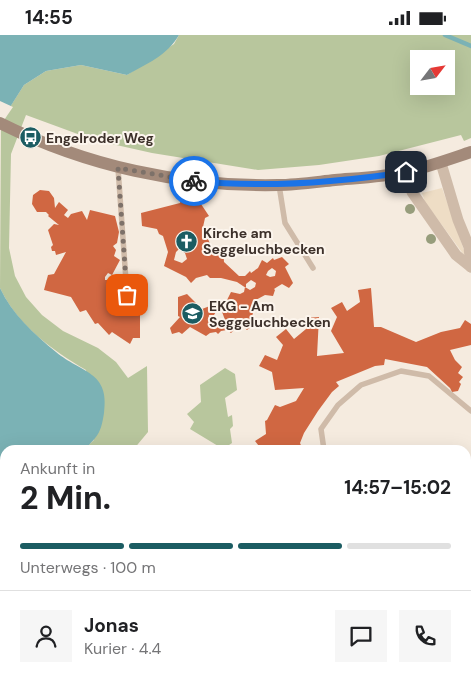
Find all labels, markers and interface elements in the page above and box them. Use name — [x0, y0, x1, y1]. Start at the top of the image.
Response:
text: 14:55 — [25, 5, 73, 30]
north arrow — [410, 50, 455, 95]
map controls — [410, 50, 455, 95]
bus stop icon: Engelroder Weg — [18, 126, 42, 150]
place label: Engelroder Weg — [46, 129, 154, 147]
pin — [385, 151, 427, 193]
courier — [169, 156, 219, 206]
icon: home — [392, 158, 420, 186]
icon: bike — [180, 167, 208, 195]
place label: Kirche am Seggeluchbecken — [203, 224, 325, 258]
church icon: Kirche am Seggeluchbecken — [175, 229, 199, 253]
pin — [106, 274, 148, 316]
icon: bag — [113, 281, 141, 309]
place label: EKG - Am Seggeluchbecken — [209, 297, 331, 331]
school or university icon: EKG - Am Seggeluchbecken — [181, 302, 205, 326]
text: Ankunft in — [20, 458, 95, 479]
text: 14:57–15:02 — [344, 475, 451, 500]
text: 2 Min. — [20, 477, 111, 519]
text: Unterwegs · 100 m — [20, 557, 156, 578]
button: person — [20, 610, 72, 662]
button: chat — [335, 610, 387, 662]
button: phone — [399, 610, 451, 662]
text: Jonas — [84, 613, 139, 638]
text: Kurier · 4.4 — [84, 638, 161, 659]

